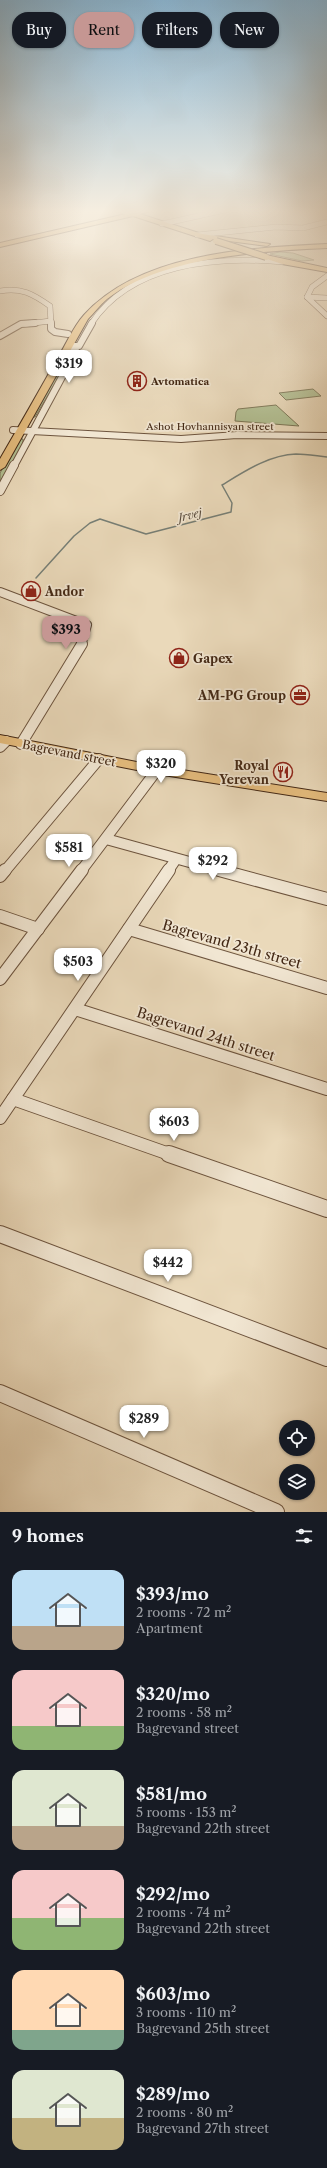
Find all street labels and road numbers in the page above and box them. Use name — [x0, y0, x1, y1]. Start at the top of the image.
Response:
street label: Ashot Hovhannisyan street — [145, 420, 274, 433]
street label: Bagrevand street — [21, 737, 118, 770]
street label: Bagrevand 23th street — [160, 916, 304, 972]
street label: Bagrevand 24th street — [135, 1003, 277, 1065]

